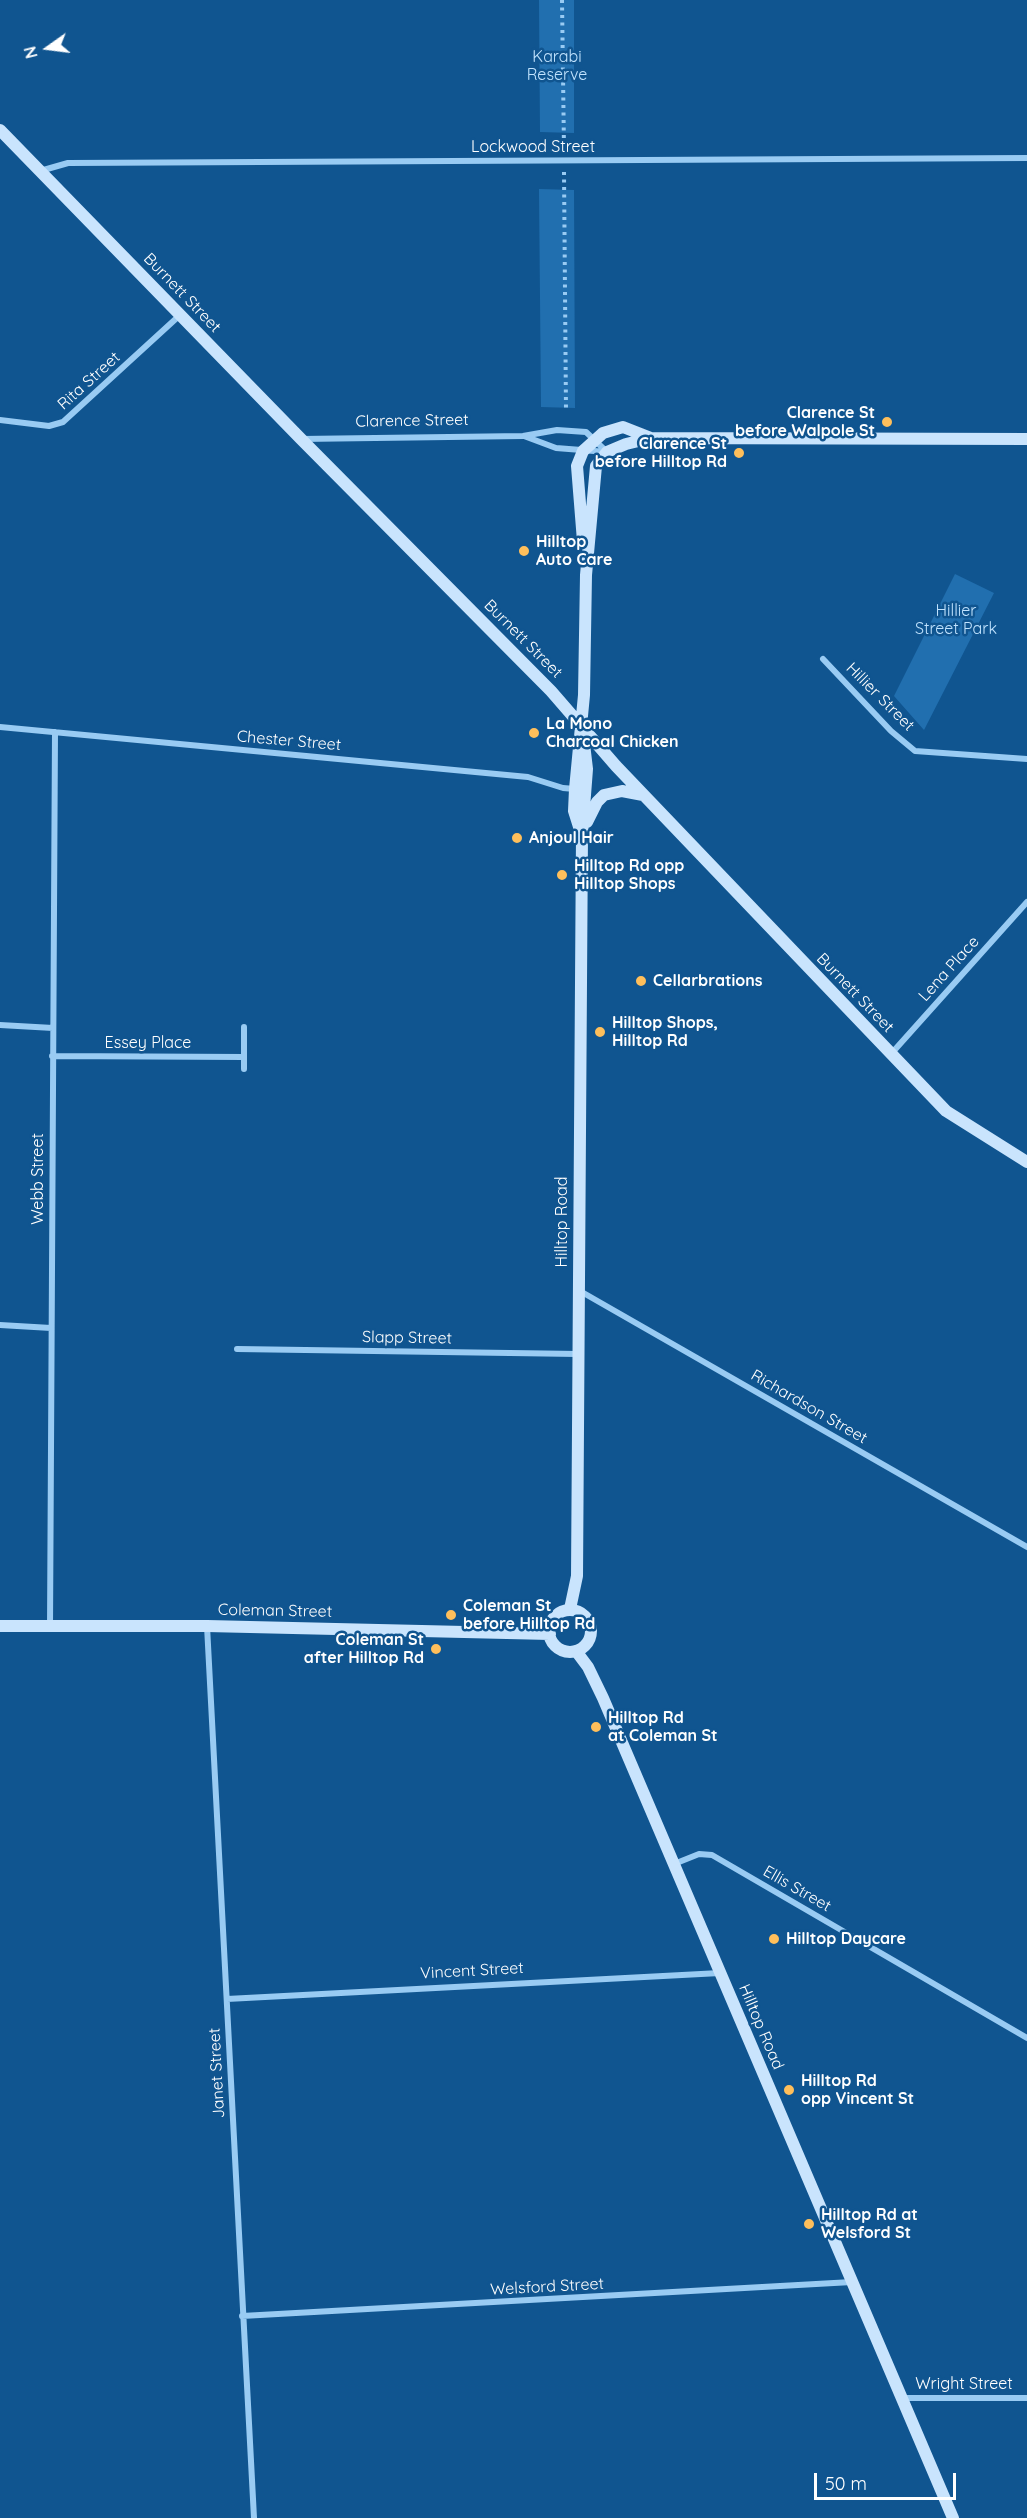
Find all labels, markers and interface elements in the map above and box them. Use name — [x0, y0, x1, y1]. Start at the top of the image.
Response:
north arrow — [18, 18, 78, 78]
text: N — [19, 44, 42, 60]
park label: Karabi Reserve — [527, 47, 587, 85]
street label: Lockwood Street — [471, 137, 595, 157]
street label: Burnett Street — [139, 249, 225, 337]
street label: Rita Street — [54, 348, 124, 414]
place label: Clarence St before Walpole St — [735, 403, 875, 441]
street label: Clarence Street — [355, 410, 469, 432]
marker: Clarence St before Walpole St — [880, 415, 894, 429]
place label: Clarence St before Hilltop Rd — [595, 434, 727, 472]
marker: Clarence St before Hilltop Rd — [732, 446, 746, 460]
place label: Hilltop Auto Care — [536, 532, 612, 570]
marker: Hilltop Auto Care — [517, 544, 531, 558]
street label: Burnett Street — [480, 596, 566, 682]
park label: Hillier Street Park — [915, 601, 997, 639]
street label: Hillier Street — [842, 659, 918, 735]
place label: La Mono Charcoal Chicken — [546, 714, 678, 752]
marker: La Mono Charcoal Chicken — [527, 726, 541, 740]
street label: Chester Street — [236, 727, 342, 755]
place label: Anjoul Hair — [529, 828, 614, 848]
marker: Anjoul Hair — [510, 831, 524, 845]
place label: Hilltop Rd opp Hilltop Shops — [574, 856, 684, 894]
marker: Hilltop Rd opp Hilltop Shops — [555, 868, 569, 882]
street label: Lena Place — [915, 932, 983, 1006]
street label: Burnett Street — [812, 949, 898, 1037]
place label: Cellarbrations — [653, 971, 763, 991]
marker: Cellarbrations — [634, 974, 648, 988]
place label: Hilltop Shops, Hilltop Rd — [612, 1013, 718, 1051]
marker: Hilltop Shops, Hilltop Rd — [593, 1025, 607, 1039]
street label: Essey Place — [105, 1033, 191, 1053]
street label: Webb Street — [28, 1133, 48, 1225]
street label: Hilltop Road — [552, 1176, 572, 1268]
street label: Slapp Street — [362, 1328, 452, 1348]
street label: Richardson Street — [747, 1366, 871, 1448]
place label: Coleman St before Hilltop Rd — [463, 1596, 595, 1634]
street label: Coleman Street — [218, 1600, 332, 1622]
marker: Coleman St before Hilltop Rd — [444, 1608, 458, 1622]
place label: Coleman St after Hilltop Rd — [304, 1630, 424, 1668]
marker: Coleman St after Hilltop Rd — [429, 1642, 443, 1656]
place label: Hilltop Rd at Coleman St — [608, 1708, 718, 1746]
marker: Hilltop Rd at Coleman St — [589, 1720, 603, 1734]
street label: Ellis Street — [760, 1862, 834, 1916]
place label: Hilltop Daycare — [786, 1929, 906, 1949]
marker: Hilltop Daycare — [767, 1932, 781, 1946]
street label: Vincent Street — [420, 1959, 524, 1983]
street label: Hilltop Road — [734, 1981, 788, 2073]
street label: Janet Street — [205, 2027, 229, 2119]
place label: Hilltop Rd opp Vincent St — [801, 2071, 914, 2109]
marker: Hilltop Rd opp Vincent St — [782, 2083, 796, 2097]
place label: Hilltop Rd at Welsford St — [821, 2205, 918, 2243]
marker: Hilltop Rd at Welsford St — [802, 2217, 816, 2231]
street label: Welsford Street — [490, 2274, 604, 2300]
street label: Wright Street — [915, 2374, 1013, 2394]
scale bar — [817, 2461, 960, 2499]
text: 50 m — [825, 2472, 867, 2495]

